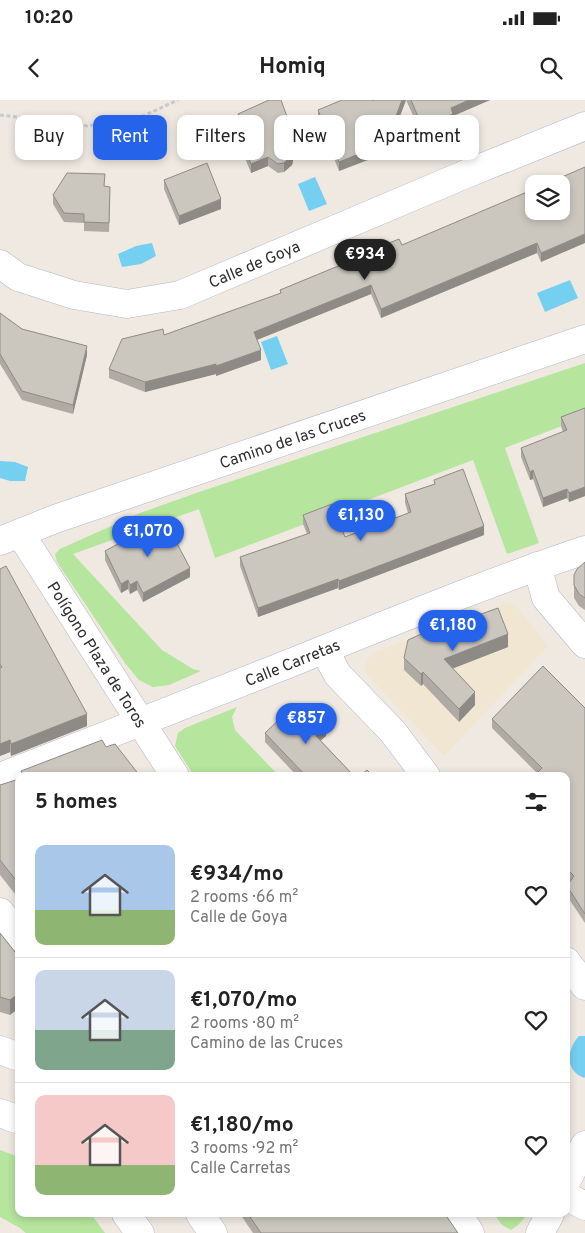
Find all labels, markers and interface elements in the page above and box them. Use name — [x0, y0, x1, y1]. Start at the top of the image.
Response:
text: 10:20 — [25, 6, 74, 30]
icon: back — [20, 54, 48, 82]
text: Homiq — [259, 54, 326, 81]
icon: search — [537, 54, 565, 82]
chip: Buy — [15, 115, 83, 160]
chip: Rent — [93, 115, 167, 160]
chip: Filters — [177, 115, 264, 160]
chip: New — [274, 115, 345, 160]
chip: Apartment — [355, 115, 479, 160]
map controls — [525, 175, 570, 220]
button: layers — [525, 175, 570, 220]
street label: Calle de Goya — [206, 237, 304, 294]
pin: €934 — [335, 238, 395, 281]
text: €934 — [345, 245, 385, 265]
street label: Camino de las Cruces — [217, 406, 369, 474]
pin: €1,130 — [320, 500, 402, 542]
text: €1,130 — [338, 506, 384, 526]
pin: €1,070 — [107, 516, 189, 558]
text: €1,070 — [123, 522, 173, 542]
street label: Polígono Plaza de Toros — [42, 579, 150, 732]
pin: €1,180 — [412, 610, 494, 652]
text: €1,180 — [429, 616, 477, 636]
street label: Calle Carretas — [243, 636, 344, 692]
pin: €857 — [276, 702, 336, 745]
text: €857 — [287, 709, 325, 729]
icon: filters — [522, 788, 550, 816]
text: 5 homes — [35, 789, 118, 816]
text: €934/mo — [190, 861, 284, 888]
icon: home — [75, 865, 135, 925]
icon: heart — [522, 881, 550, 909]
text: 2 rooms · 66 m² — [190, 888, 298, 908]
text: Calle de Goya — [190, 908, 287, 928]
text: €1,070/mo — [190, 987, 297, 1014]
icon: home — [75, 990, 135, 1050]
icon: heart — [522, 1006, 550, 1034]
text: 2 rooms · 80 m² — [190, 1014, 299, 1034]
text: Camino de las Cruces — [190, 1034, 343, 1054]
text: €1,180/mo — [190, 1112, 294, 1139]
icon: home — [75, 1115, 135, 1175]
icon: heart — [522, 1131, 550, 1159]
text: 3 rooms · 92 m² — [190, 1139, 298, 1159]
text: Calle Carretas — [190, 1159, 291, 1179]

